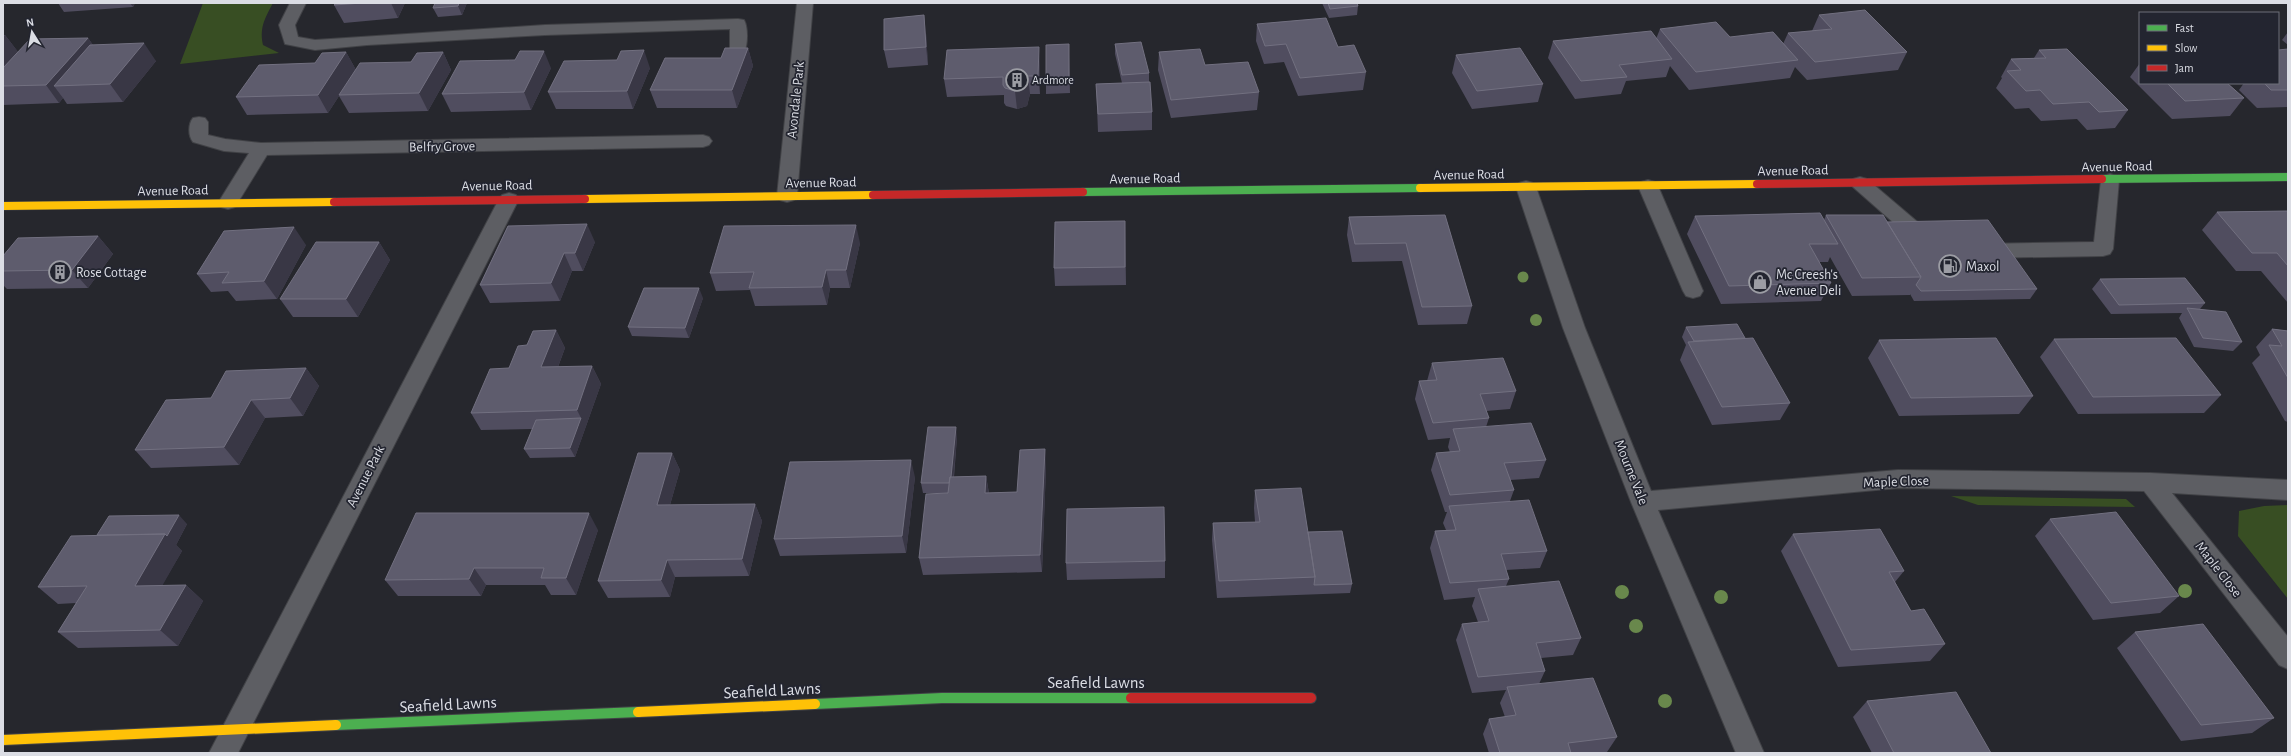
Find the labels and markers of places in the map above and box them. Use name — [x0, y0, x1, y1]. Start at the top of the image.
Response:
building icon: Ardmore — [1004, 67, 1030, 93]
place label: Ardmore — [1032, 74, 1074, 86]
fuel station icon: Maxol — [1937, 253, 1963, 279]
building icon: Rose Cottage — [47, 259, 73, 285]
place label: Maxol — [1966, 260, 2000, 274]
place label: Rose Cottage — [76, 266, 147, 280]
place label: Mc Creesh's Avenue Deli — [1776, 268, 1841, 298]
shop icon: Mc Creesh's Avenue Deli — [1747, 269, 1773, 295]

